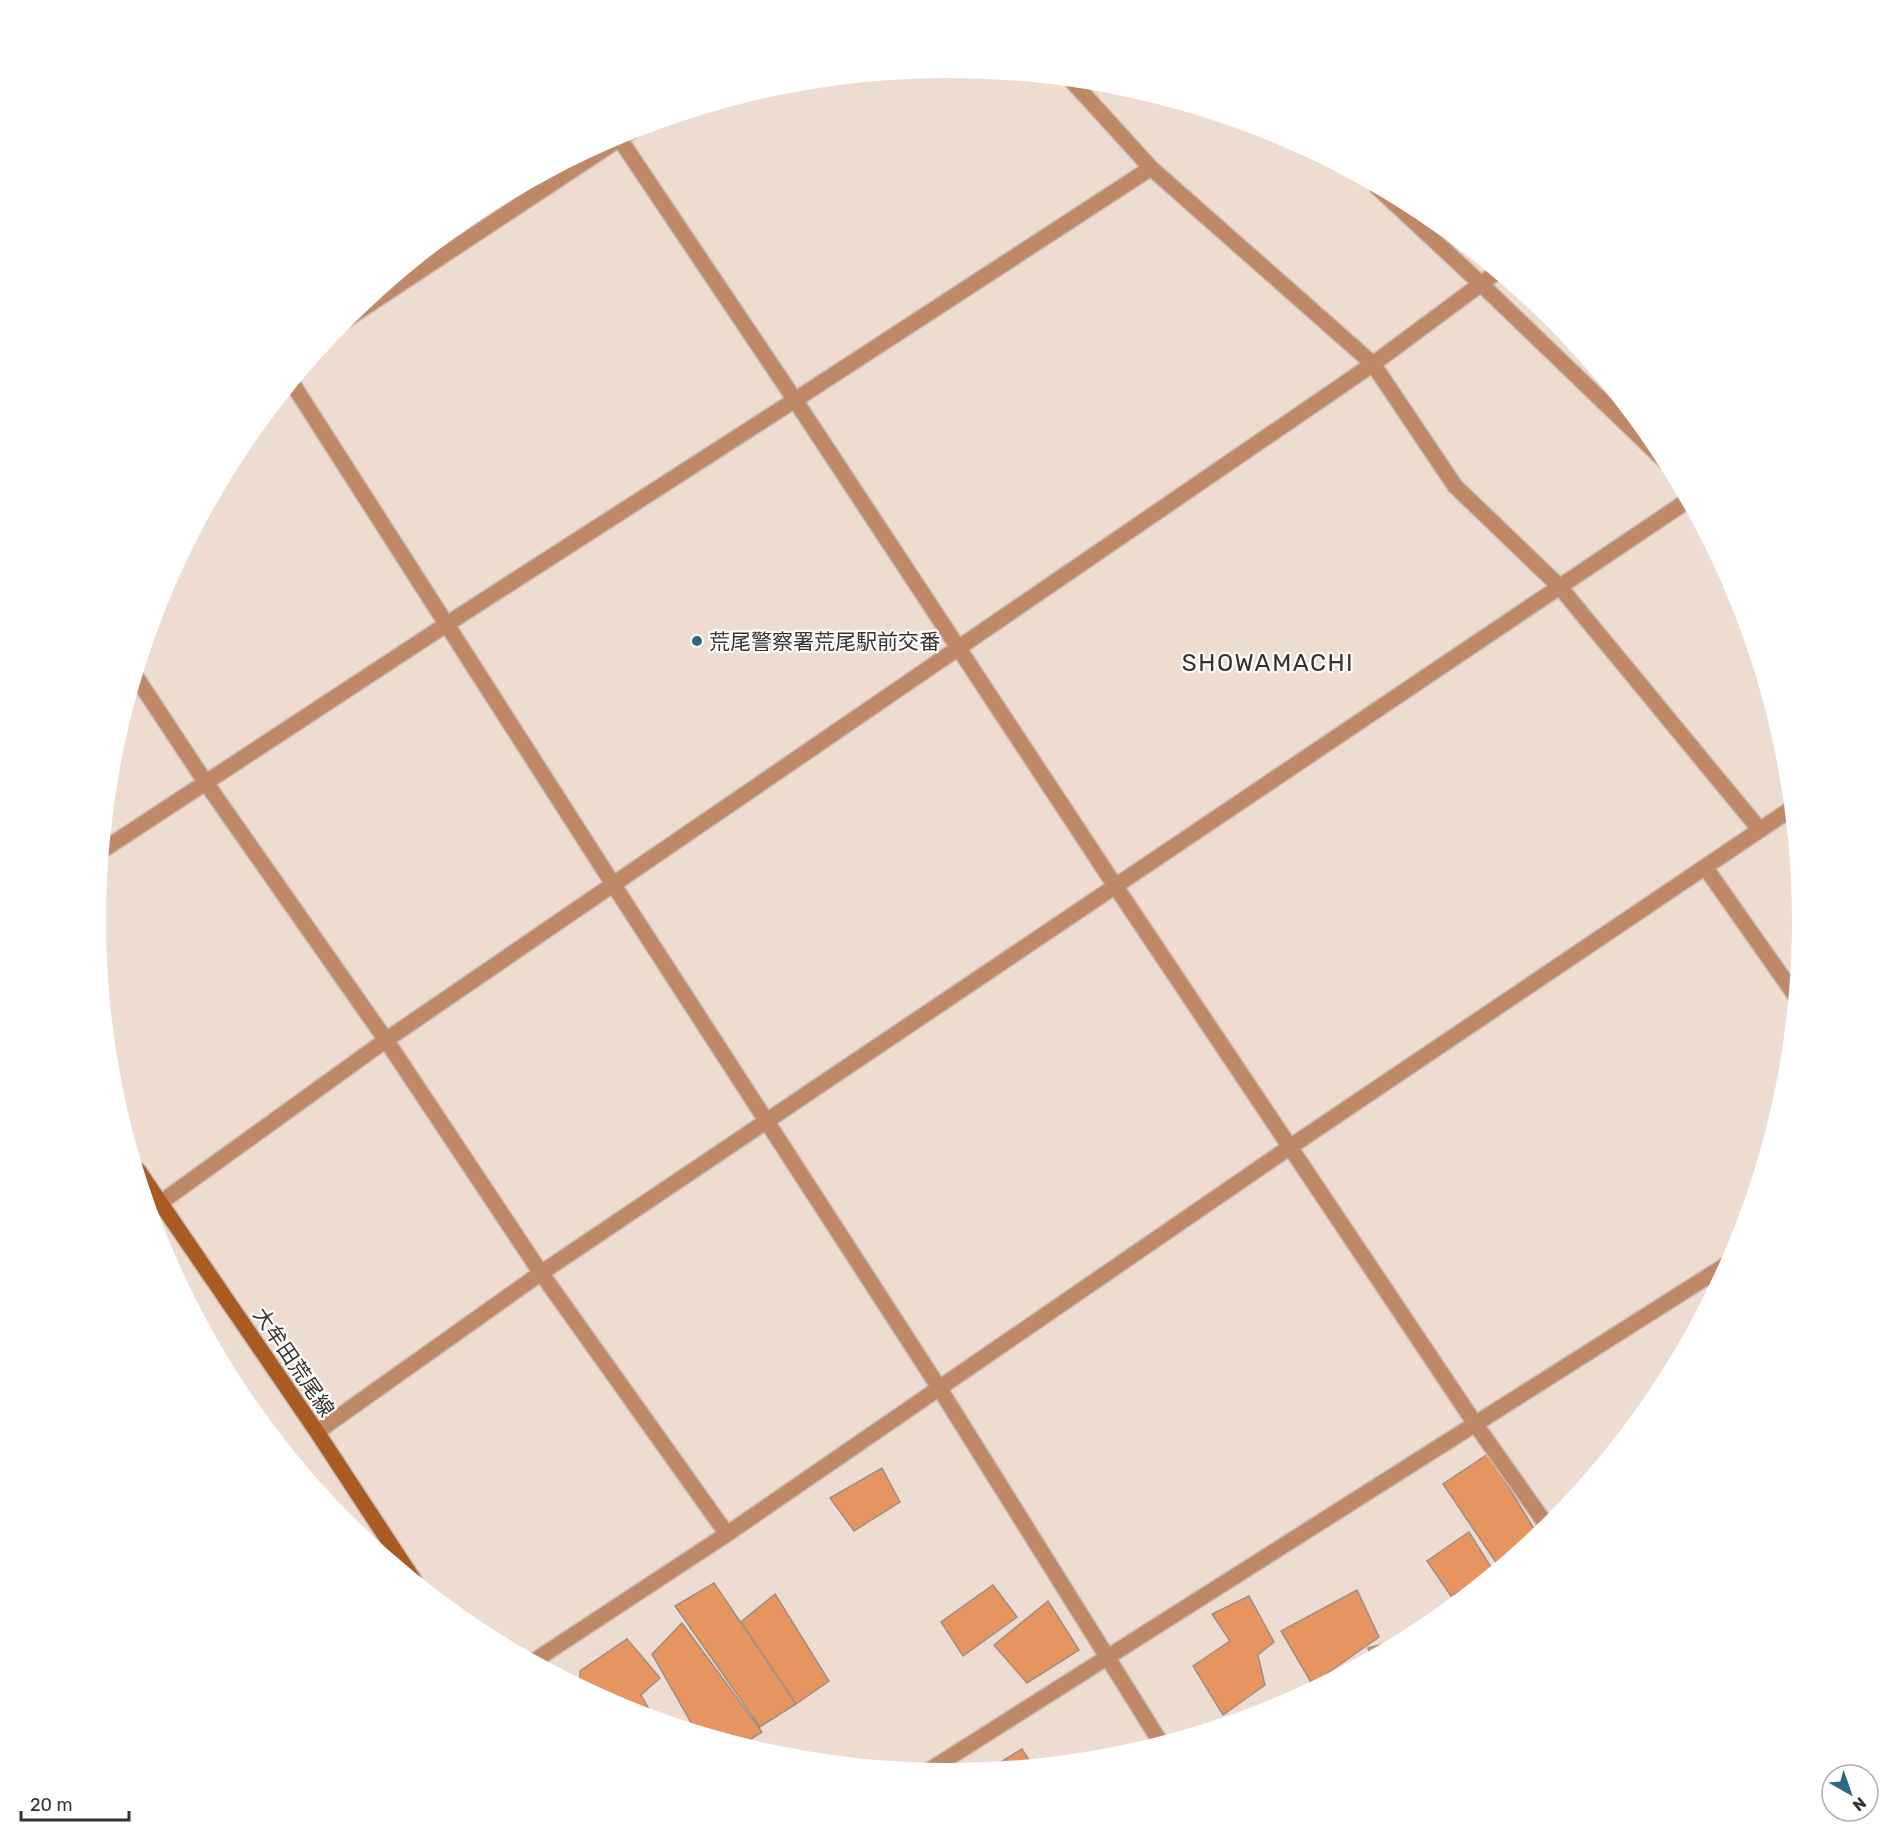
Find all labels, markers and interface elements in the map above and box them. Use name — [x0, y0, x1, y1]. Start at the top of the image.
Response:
place label: 荒尾警察署荒尾駅前交番 — [709, 629, 940, 654]
marker: 荒尾警察署荒尾駅前交番 — [690, 634, 704, 648]
district label: SHOWAMACHI — [1182, 649, 1354, 677]
street label: 大牟田荒尾線 — [248, 1303, 340, 1421]
north arrow — [1820, 1763, 1880, 1823]
scale bar — [21, 1784, 129, 1822]
text: N — [1849, 1793, 1870, 1815]
text: 20 m — [30, 1794, 72, 1816]

